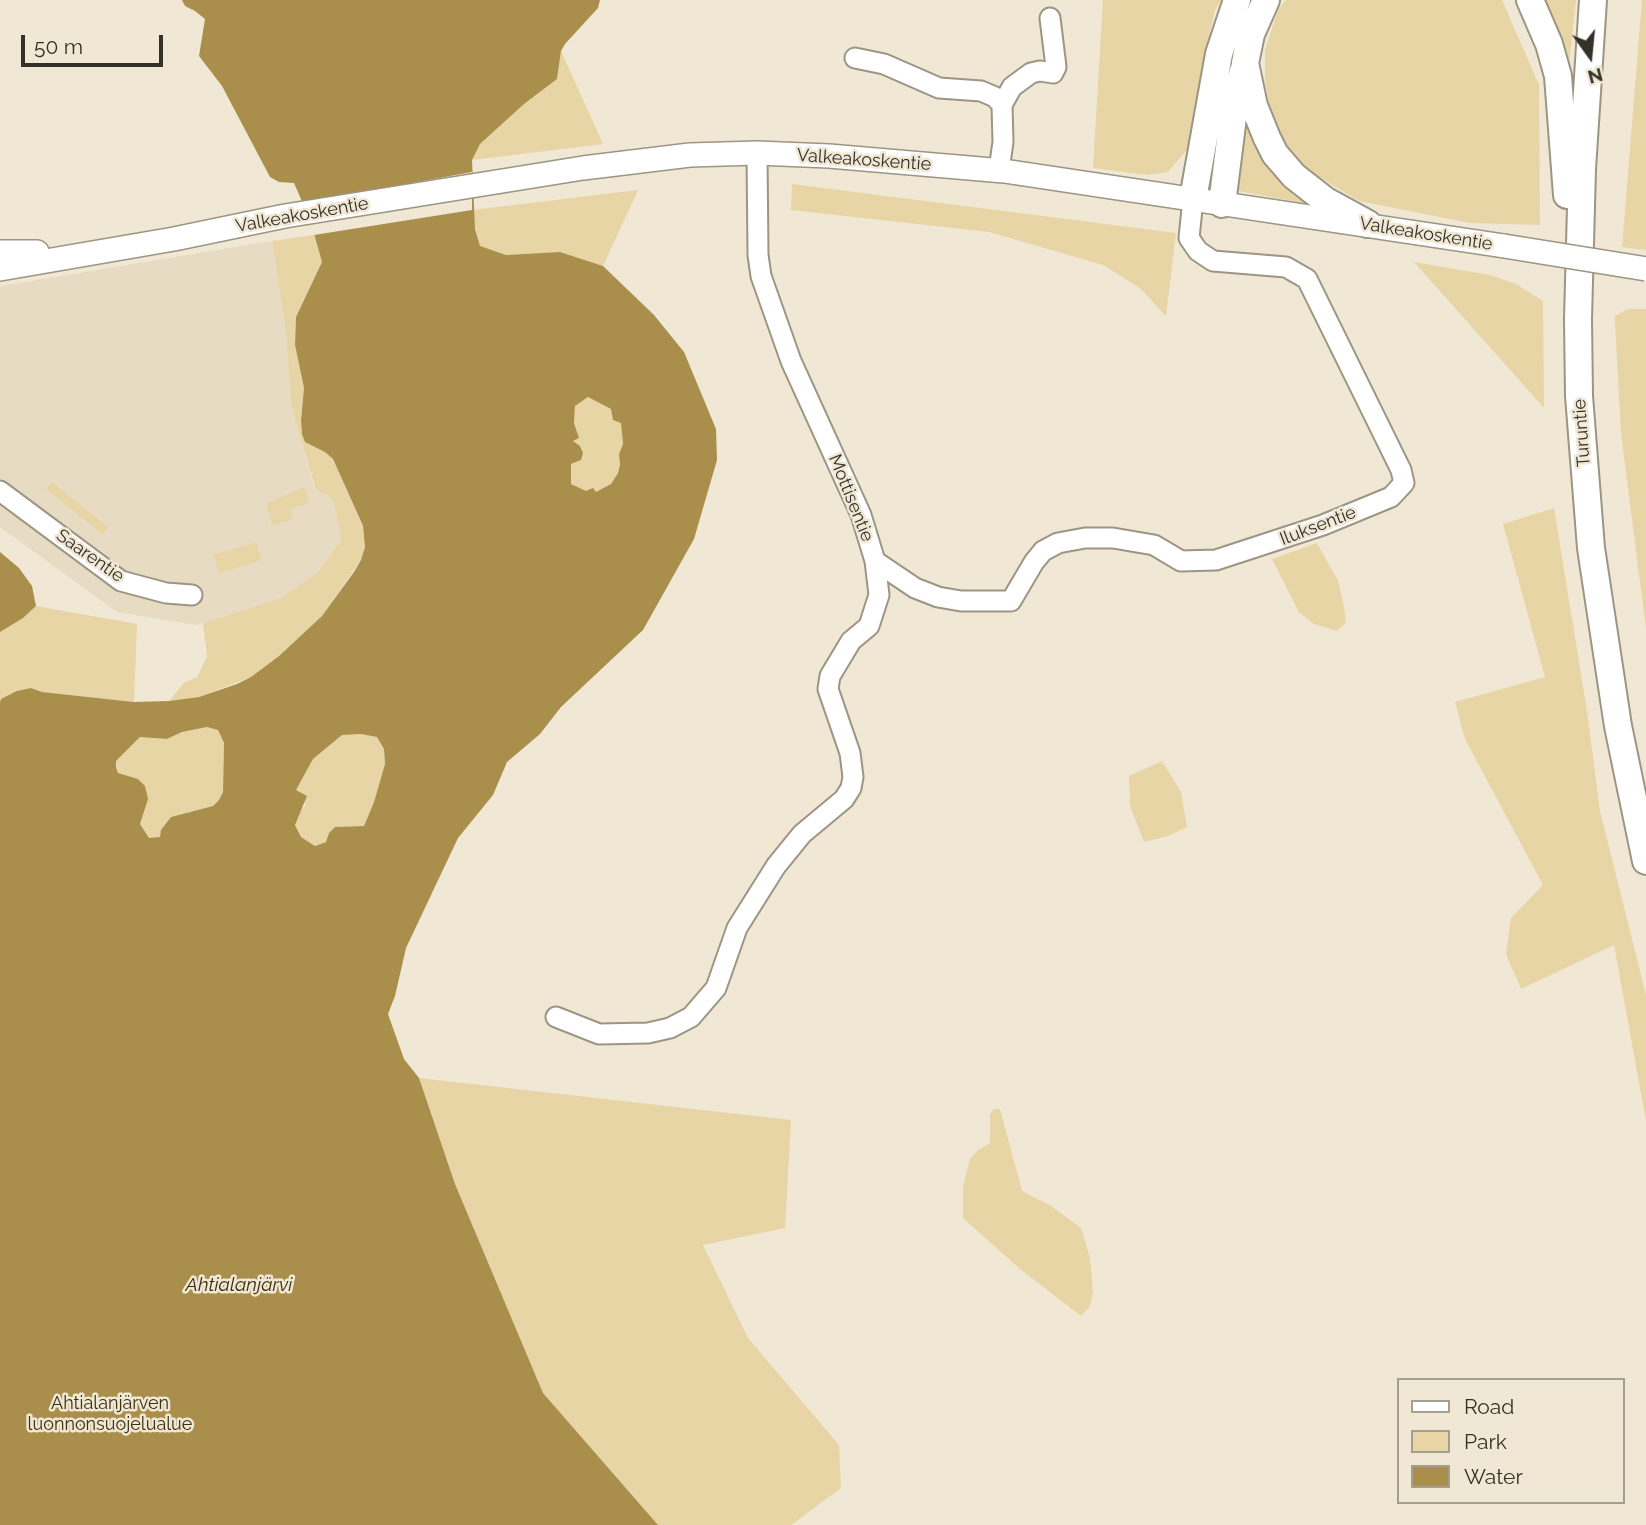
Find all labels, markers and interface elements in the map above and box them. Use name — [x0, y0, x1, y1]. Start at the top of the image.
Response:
scale bar — [24, 21, 166, 65]
north arrow — [1555, 21, 1625, 91]
text: 50 m — [34, 34, 83, 59]
text: N — [1586, 64, 1605, 89]
street label: Valkeakoskentie — [796, 145, 932, 175]
street label: Valkeakoskentie — [234, 193, 370, 237]
street label: Valkeakoskentie — [1358, 213, 1494, 255]
street label: Turuntie — [1569, 398, 1595, 468]
street label: Mottisentie — [824, 451, 878, 545]
street label: Iluksentie — [1277, 502, 1359, 550]
street label: Saarentie — [52, 525, 128, 587]
water label: Ahtialanjärvi — [186, 1274, 292, 1296]
legend — [1398, 1378, 1625, 1504]
park label: Ahtialanjärven luonnonsuojelualue — [28, 1393, 192, 1436]
text: Road — [1464, 1394, 1514, 1419]
text: Park — [1464, 1429, 1507, 1454]
text: Water — [1464, 1464, 1523, 1489]

